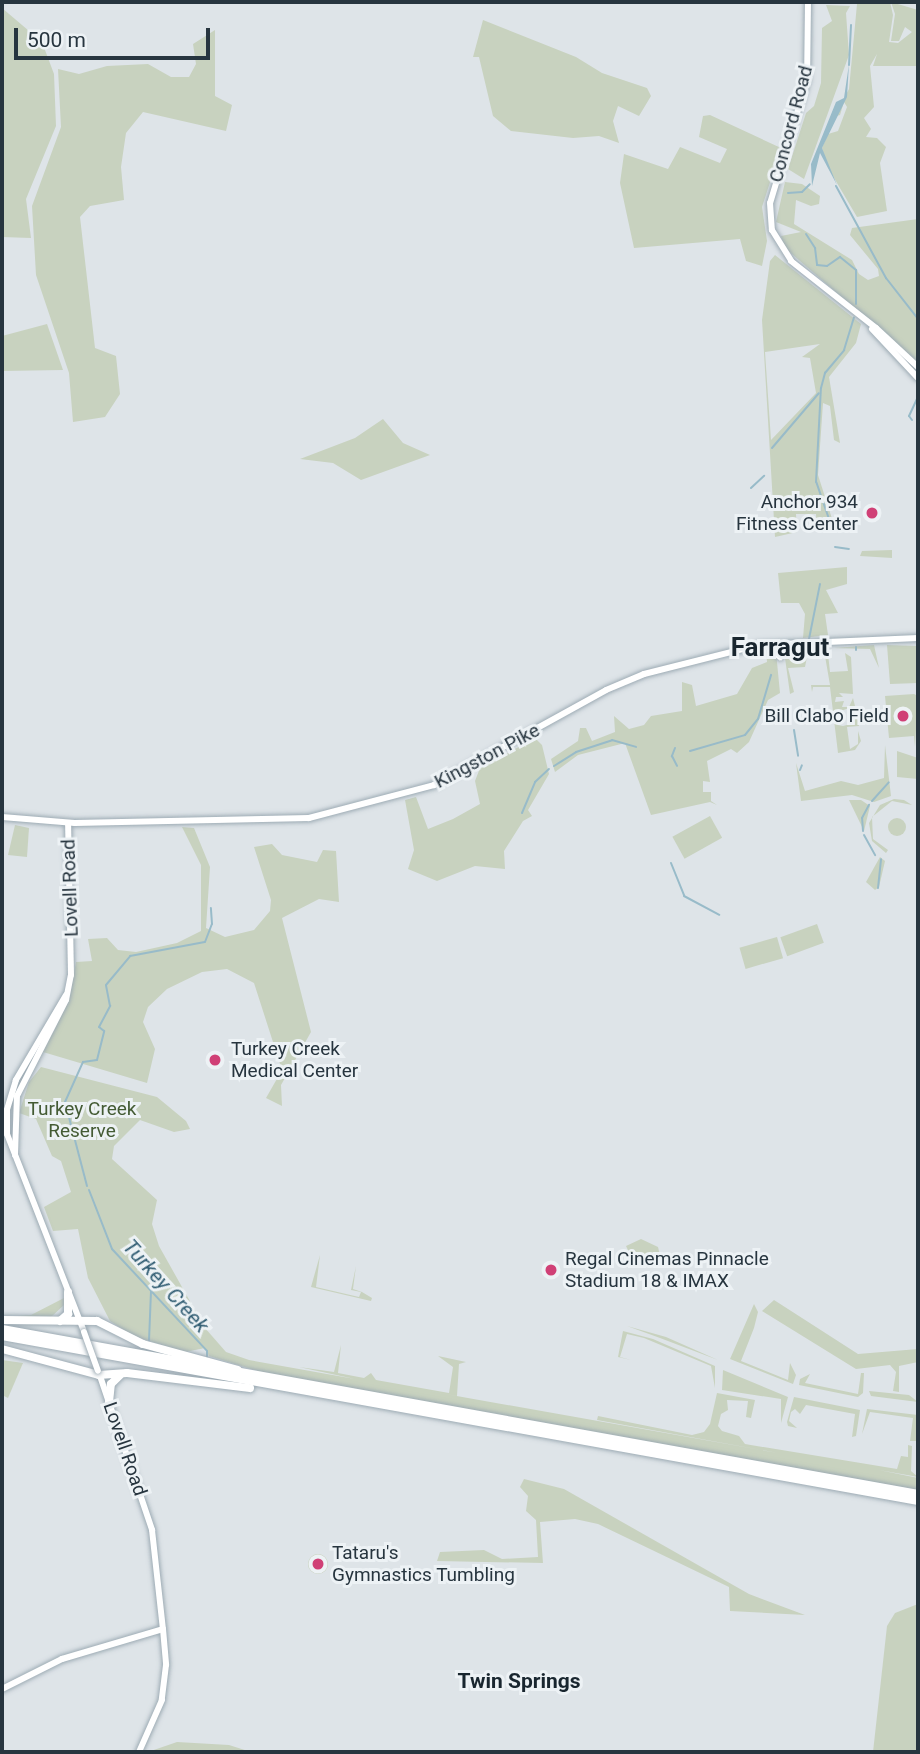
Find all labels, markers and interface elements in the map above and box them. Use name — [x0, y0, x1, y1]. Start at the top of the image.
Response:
scale bar — [18, 14, 214, 58]
text: 500 m — [27, 28, 86, 52]
street label: Concord Road — [764, 63, 818, 185]
place label: Anchor 934 Fitness Center — [736, 491, 858, 535]
marker: Anchor 934 Fitness Center — [864, 505, 880, 521]
district label: Farragut — [731, 632, 829, 664]
place label: Bill Clabo Field — [765, 705, 889, 727]
marker: Bill Clabo Field — [895, 708, 911, 724]
street label: Kingston Pike — [431, 719, 543, 793]
street label: Lovell Road — [57, 839, 83, 937]
place label: Turkey Creek Medical Center — [231, 1038, 358, 1082]
marker: Turkey Creek Medical Center — [205, 1050, 225, 1070]
park label: Turkey Creek Reserve — [28, 1098, 136, 1142]
water label: Turkey Creek — [118, 1234, 214, 1338]
place label: Regal Cinemas Pinnacle Stadium 18 & IMAX — [565, 1248, 769, 1292]
marker: Regal Cinemas Pinnacle Stadium 18 & IMAX — [543, 1262, 559, 1278]
street label: Lovell Road — [98, 1399, 152, 1499]
place label: Tataru's Gymnastics Tumbling — [332, 1542, 515, 1586]
marker: Tataru's Gymnastics Tumbling — [310, 1556, 326, 1572]
district label: Twin Springs — [457, 1668, 581, 1694]

